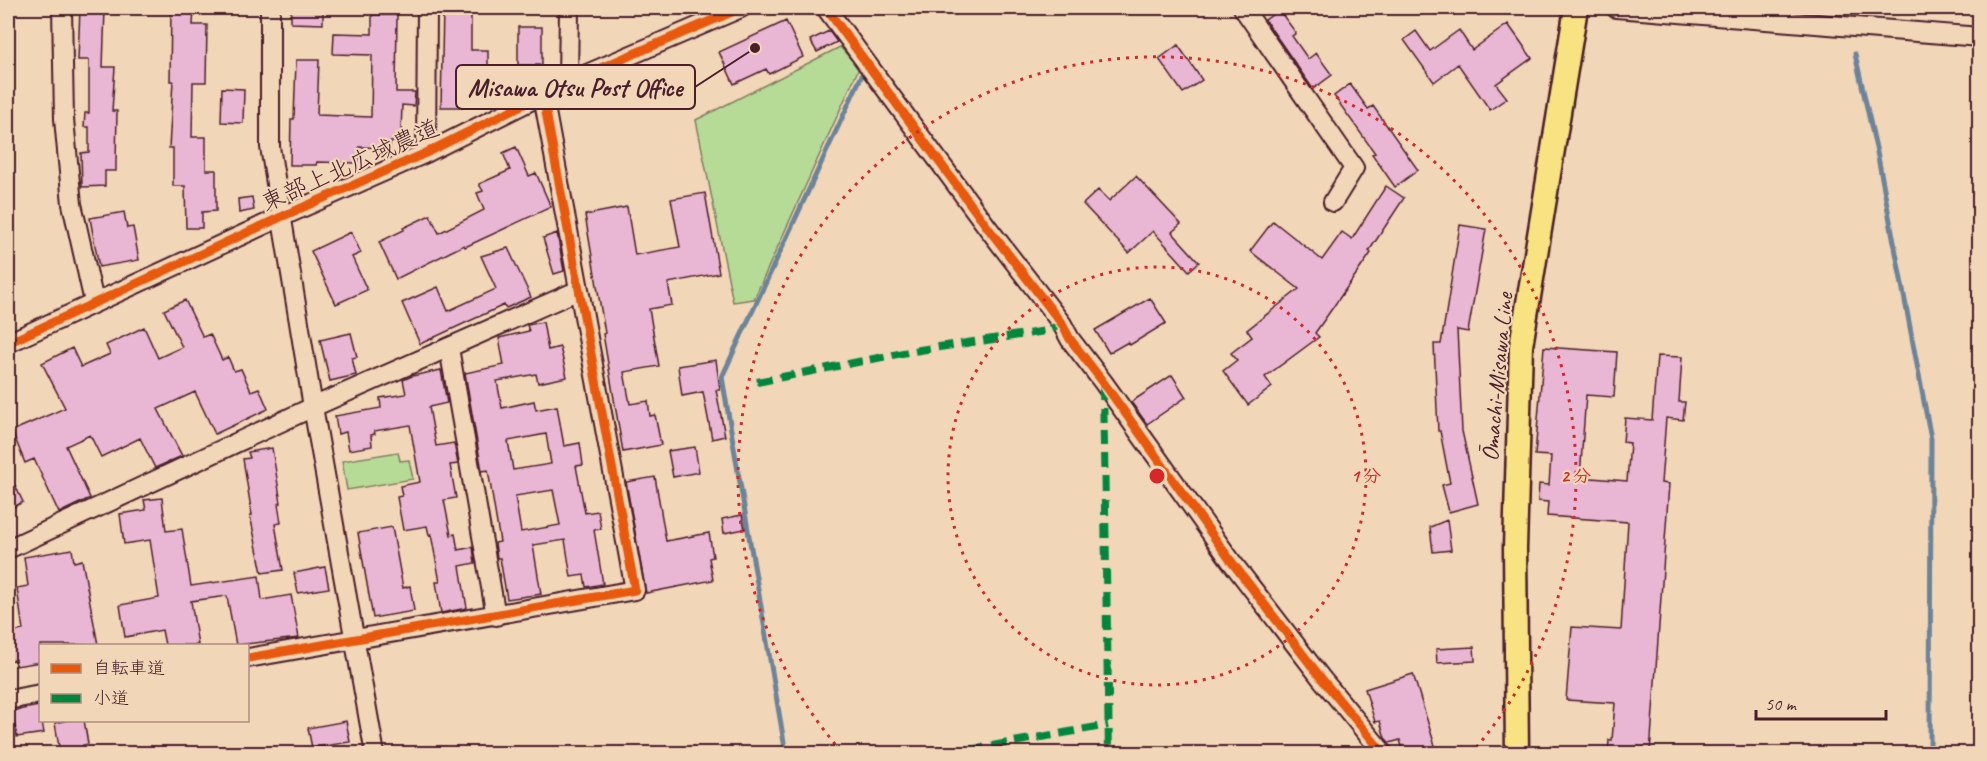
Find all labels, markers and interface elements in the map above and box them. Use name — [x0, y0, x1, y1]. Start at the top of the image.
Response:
callout: Misawa Otsu Post Office — [456, 65, 695, 109]
text: Misawa Otsu Post Office — [468, 71, 685, 104]
street label: 東部上北広域農道 — [256, 112, 444, 218]
street label: Ōmachi-Misawa Line — [1475, 289, 1519, 462]
text: 1 分 — [1351, 465, 1381, 487]
text: 2 分 — [1561, 465, 1591, 487]
centre of rings — [1147, 466, 1167, 486]
legend — [39, 644, 249, 722]
text: 自転車道 — [93, 657, 165, 679]
scale bar — [1756, 683, 1886, 721]
text: 小道 — [93, 687, 129, 709]
text: 50 m — [1765, 693, 1798, 715]

